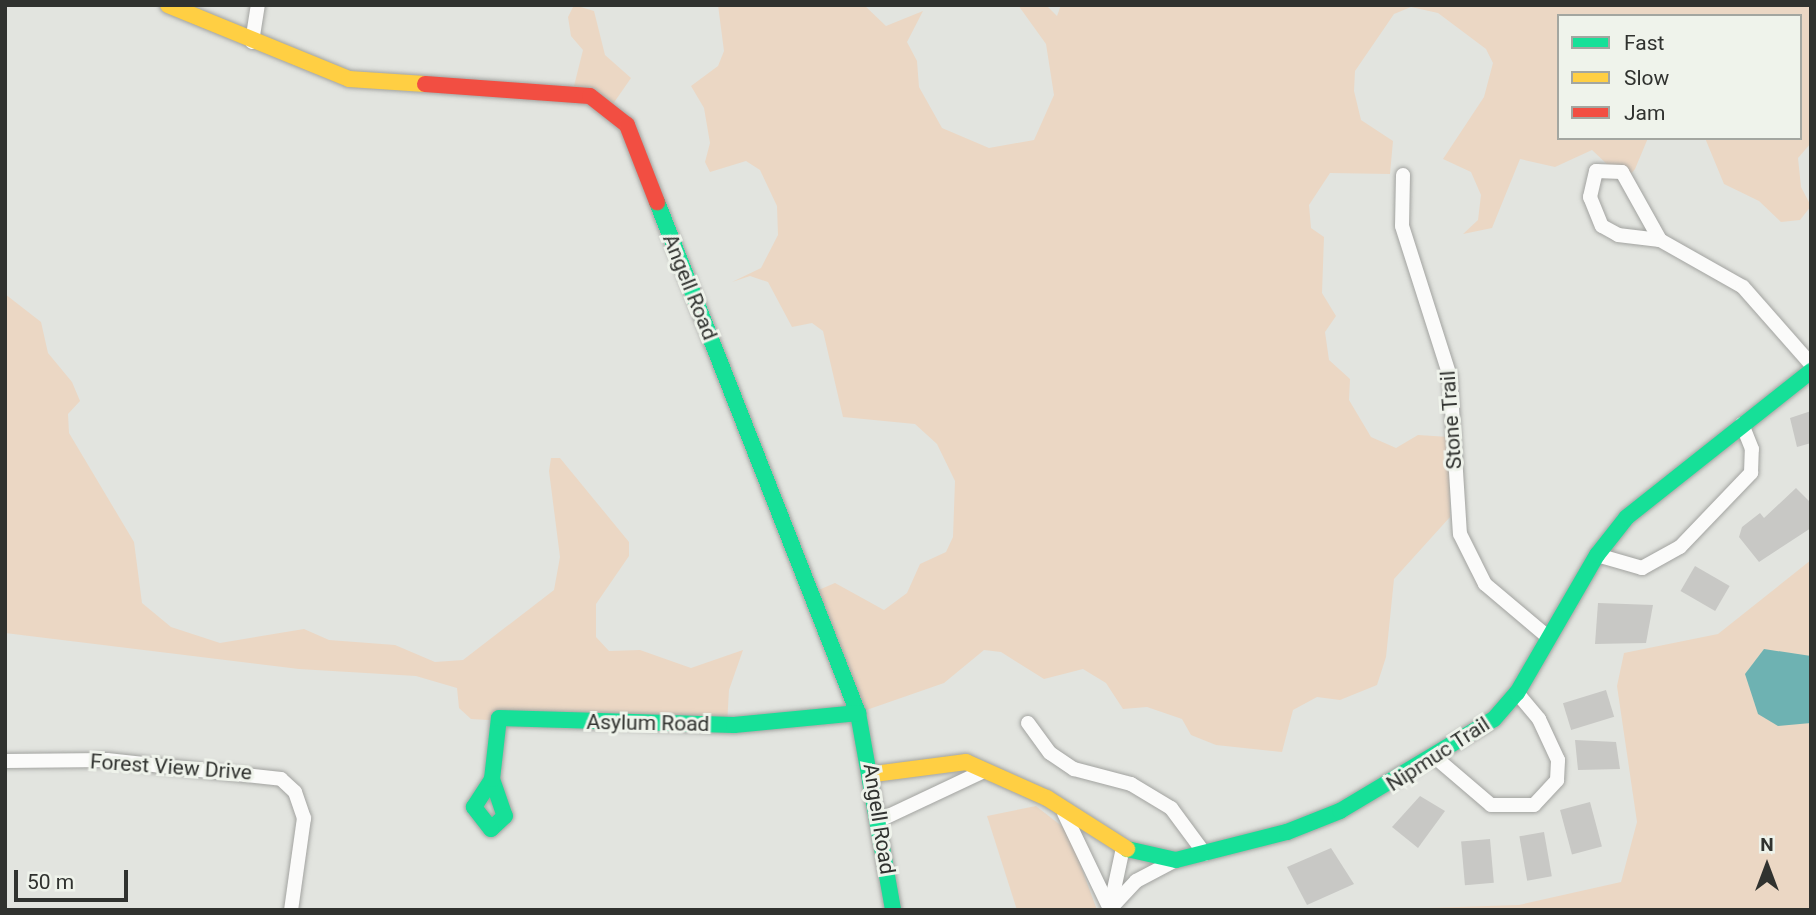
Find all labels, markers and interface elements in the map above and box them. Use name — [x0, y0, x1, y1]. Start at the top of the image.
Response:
legend — [1557, 14, 1802, 140]
text: Fast — [1624, 31, 1664, 55]
text: Slow — [1624, 66, 1669, 90]
text: Jam — [1624, 101, 1665, 125]
street label: Angell Road — [657, 230, 723, 344]
street label: Stone Trail — [1435, 370, 1467, 470]
street label: Asylum Road — [586, 709, 710, 737]
street label: Nipmuc Trail — [1382, 711, 1494, 797]
street label: Forest View Drive — [89, 749, 253, 785]
street label: Angell Road — [858, 762, 900, 876]
north arrow — [1732, 831, 1802, 901]
text: N — [1760, 833, 1774, 856]
scale bar — [18, 856, 131, 900]
text: 50 m — [27, 870, 74, 894]

